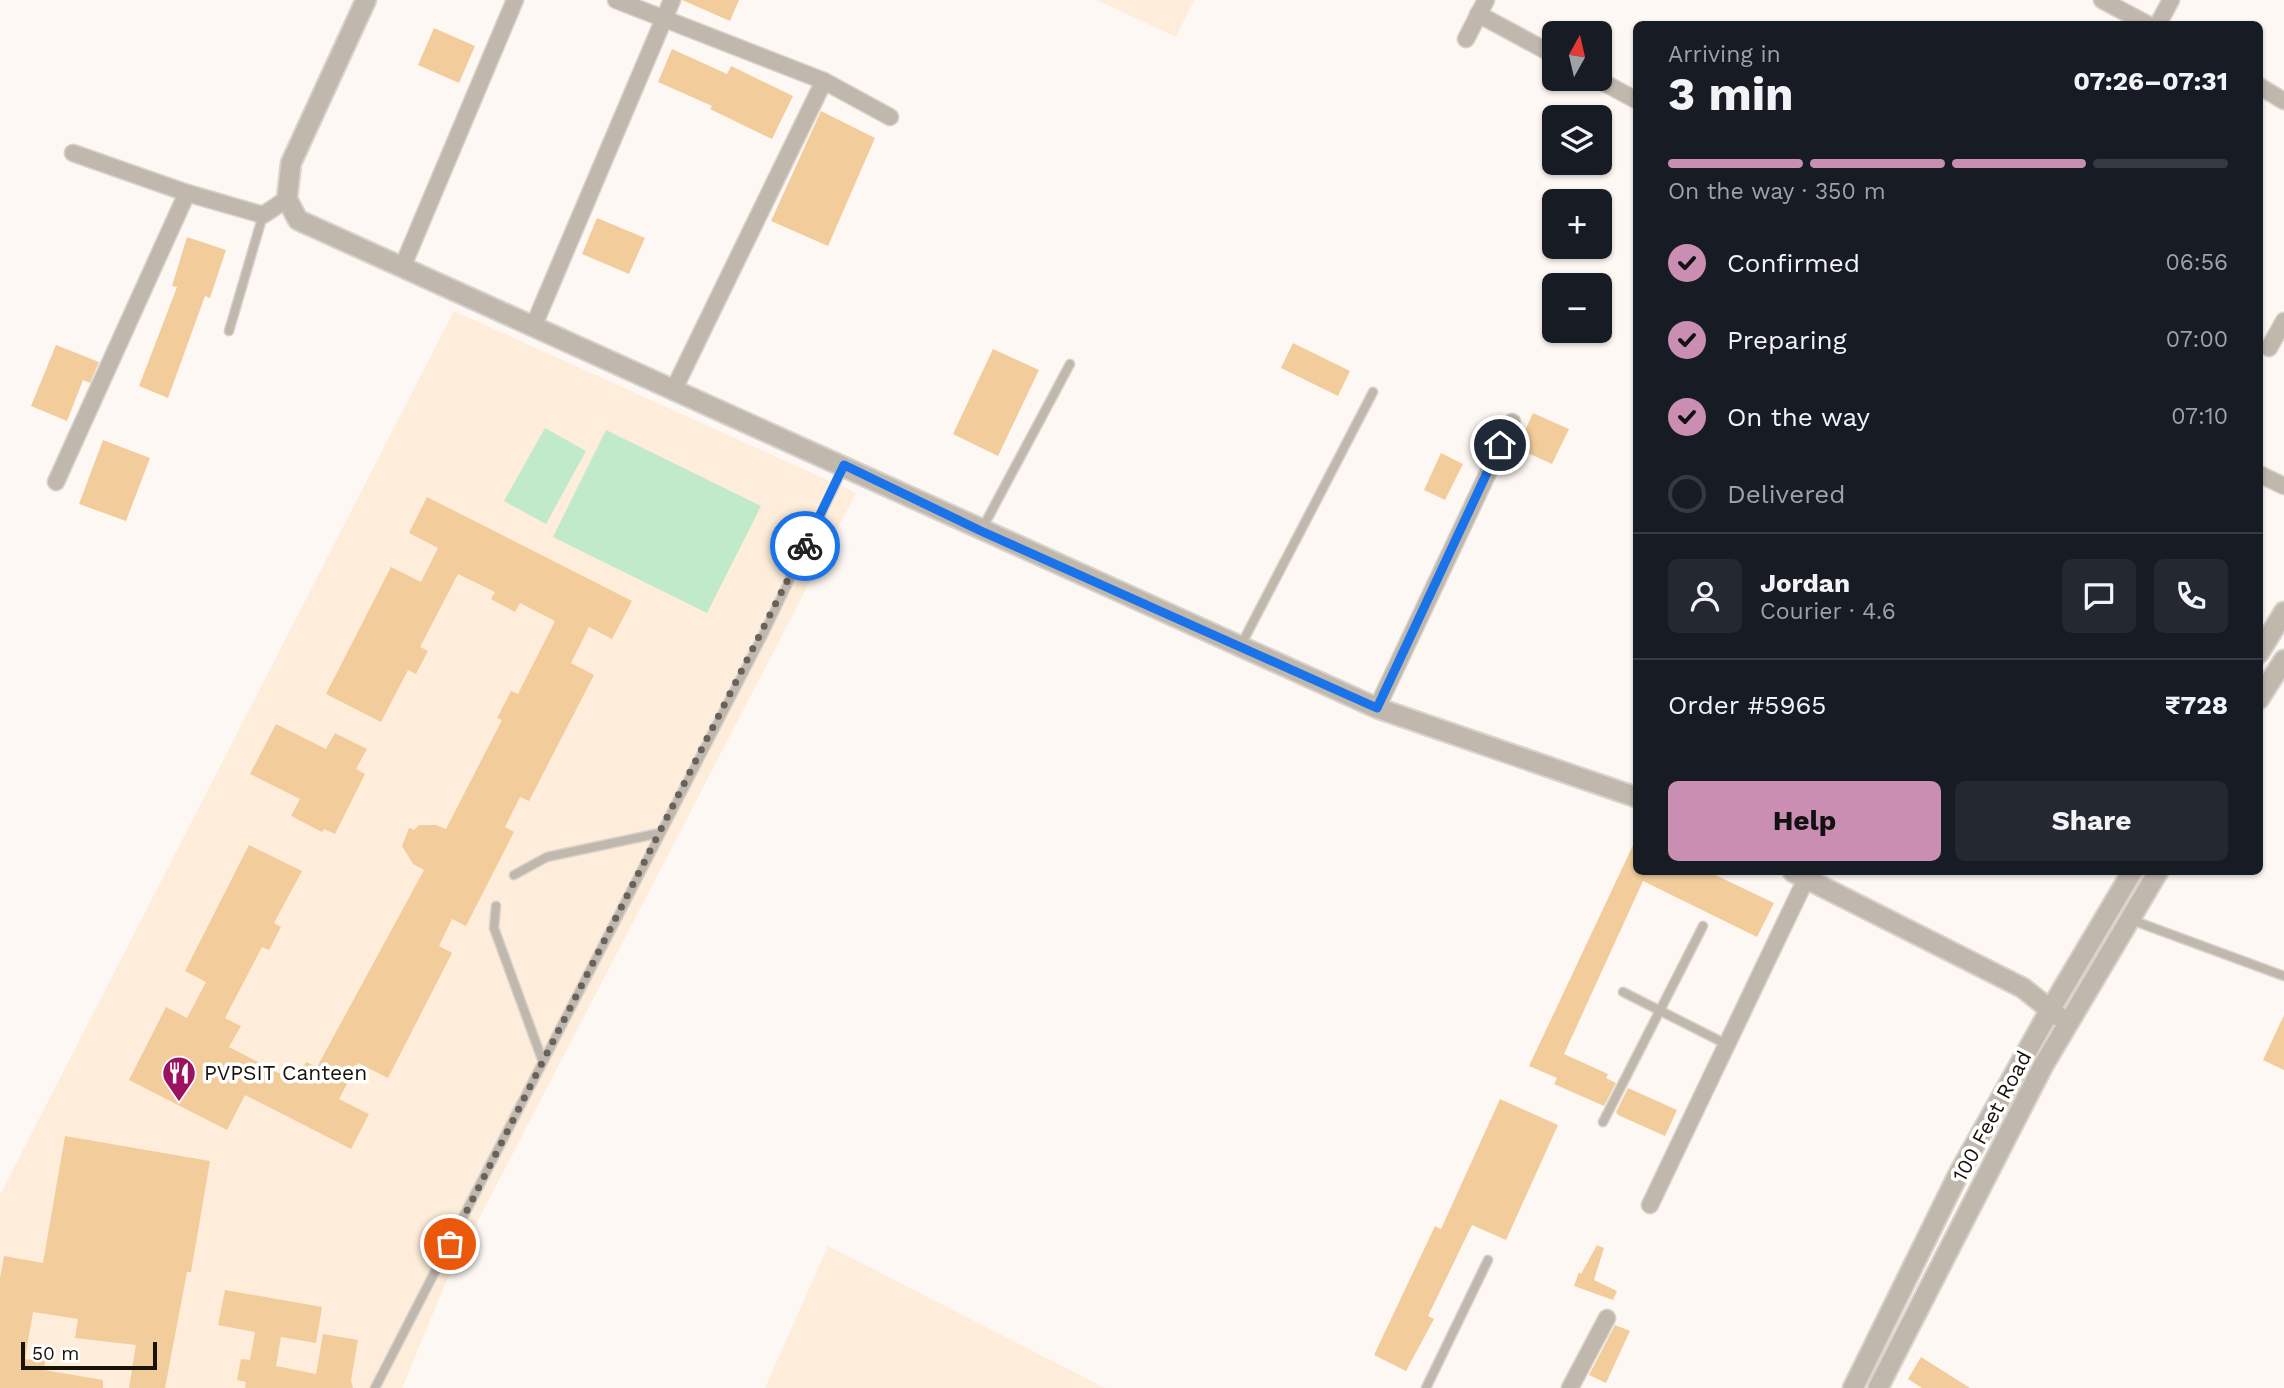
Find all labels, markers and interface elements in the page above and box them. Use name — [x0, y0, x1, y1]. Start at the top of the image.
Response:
north arrow — [1542, 21, 1612, 91]
map controls — [1542, 21, 1612, 343]
text: Arriving in — [1668, 41, 1781, 68]
text: 07:26–07:31 — [2073, 66, 2228, 96]
text: 3 min — [1668, 67, 1794, 121]
button: layers — [1542, 105, 1612, 175]
text: On the way · 350 m — [1668, 178, 1886, 205]
button: + — [1542, 189, 1612, 259]
icon: check — [1668, 244, 1706, 282]
text: Confirmed — [1727, 248, 1860, 278]
text: 06:56 — [2166, 249, 2228, 276]
button: − — [1542, 273, 1612, 343]
icon: check — [1668, 321, 1706, 359]
text: Preparing — [1727, 325, 1847, 355]
text: 07:00 — [2166, 326, 2228, 353]
icon: check — [1668, 398, 1706, 436]
text: On the way — [1727, 402, 1870, 432]
text: 07:10 — [2171, 403, 2228, 430]
pin — [1470, 415, 1530, 475]
icon: home — [1481, 426, 1519, 464]
text: Delivered — [1727, 479, 1846, 509]
courier — [770, 511, 840, 581]
icon: bike — [786, 527, 824, 565]
button: person — [1668, 559, 1742, 633]
button: chat — [2062, 559, 2136, 633]
button: phone — [2154, 559, 2228, 633]
text: Jordan — [1760, 568, 1850, 598]
text: Courier · 4.6 — [1760, 598, 1896, 625]
text: Order #5965 — [1668, 690, 1826, 720]
text: ₹728 — [2165, 690, 2228, 720]
button: Help — [1668, 781, 1941, 861]
button: Share — [1955, 781, 2228, 861]
street label: 100 Feet Road — [1947, 1046, 2036, 1185]
restaurant icon: PVPSIT Canteen — [160, 1054, 198, 1103]
place label: PVPSIT Canteen — [204, 1060, 367, 1085]
pin — [420, 1214, 480, 1274]
icon: bag — [431, 1225, 469, 1263]
scale bar — [21, 1339, 158, 1371]
text: 50 m — [32, 1342, 79, 1365]

